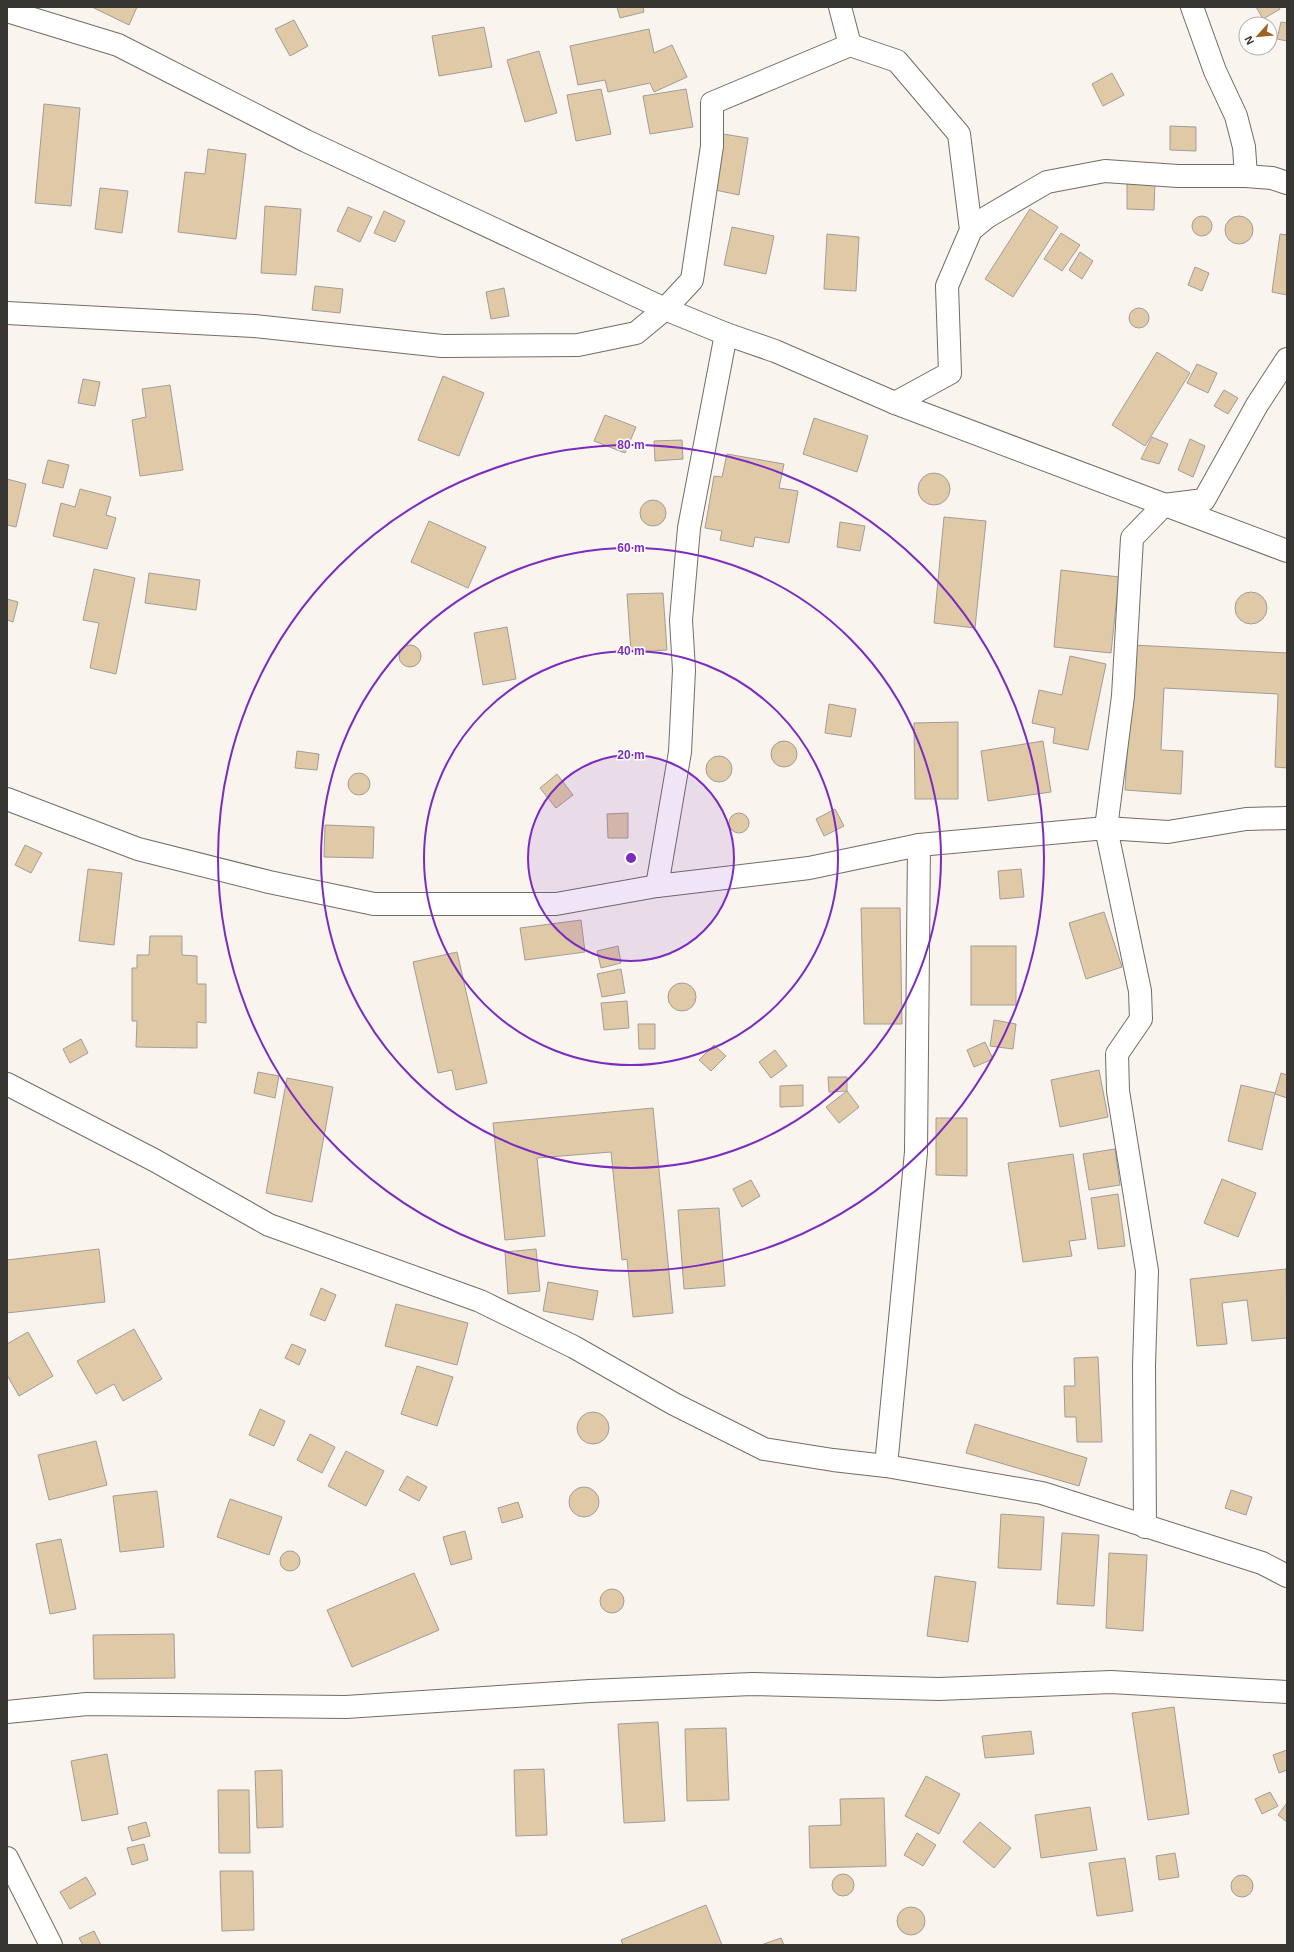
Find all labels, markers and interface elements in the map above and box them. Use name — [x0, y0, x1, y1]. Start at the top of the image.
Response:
north arrow — [1238, 16, 1278, 56]
text: N — [1242, 34, 1256, 47]
text: 80 m — [617, 438, 645, 452]
text: 60 m — [617, 541, 645, 555]
text: 40 m — [617, 644, 645, 658]
text: 20 m — [617, 748, 645, 762]
centre of rings — [624, 851, 638, 865]

